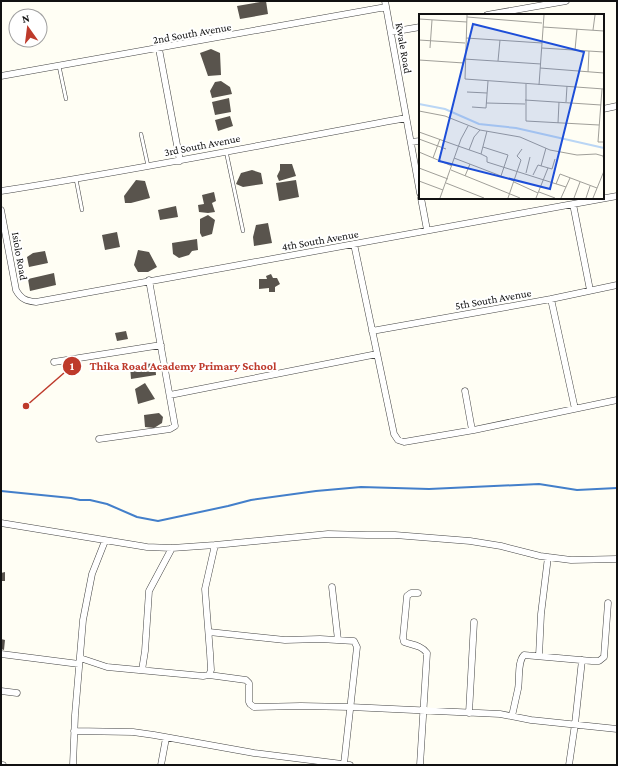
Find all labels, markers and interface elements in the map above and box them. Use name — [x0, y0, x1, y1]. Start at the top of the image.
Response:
north arrow — [8, 8, 48, 48]
text: N — [20, 11, 31, 25]
inset map — [419, 14, 604, 199]
street label: 2nd South Avenue — [152, 20, 232, 46]
street label: Kwale Road — [394, 22, 414, 74]
street label: 3rd South Avenue — [163, 132, 241, 158]
street label: 4th South Avenue — [281, 227, 359, 253]
street label: Isiolo Road — [10, 231, 30, 281]
street label: 5th South Avenue — [454, 286, 532, 312]
callout: Thika Road Academy Primary School — [62, 354, 285, 378]
text: 1 — [70, 359, 75, 373]
text: Thika Road Academy Primary School — [89, 359, 277, 373]

